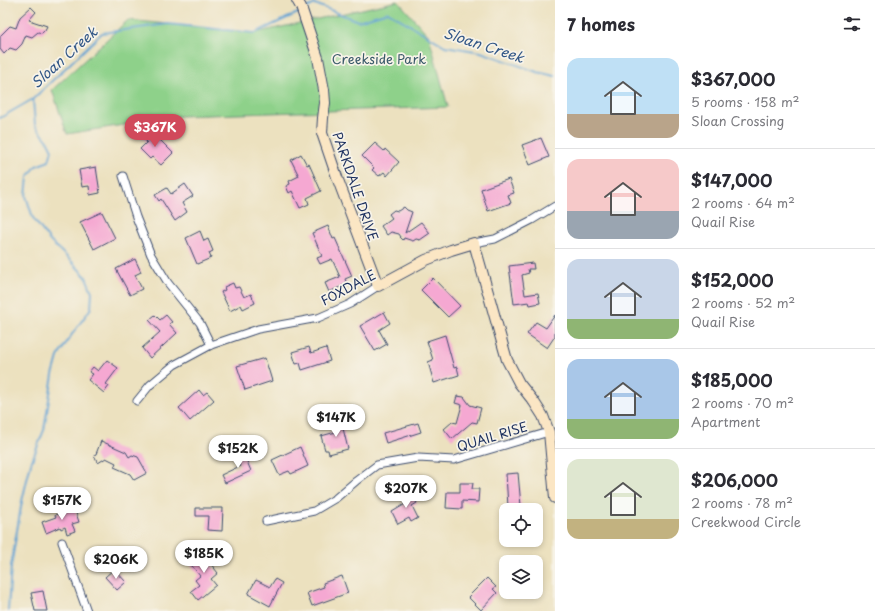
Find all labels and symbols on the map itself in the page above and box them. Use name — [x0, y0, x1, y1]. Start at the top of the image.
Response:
water label: Sloan Creek — [26, 20, 103, 93]
water label: Sloan Creek — [441, 22, 528, 68]
park label: Creekside Park — [332, 49, 426, 68]
pin: $367K — [127, 114, 183, 148]
street label: PARKDALE DRIVE — [328, 129, 384, 243]
street label: FOXDALE — [317, 264, 379, 310]
pin: $147K — [308, 404, 364, 438]
street label: QUAIL RISE — [454, 416, 530, 456]
pin: $152K — [210, 435, 266, 469]
pin: $207K — [378, 475, 434, 509]
pin: $157K — [34, 487, 90, 521]
pin: $185K — [176, 540, 232, 574]
pin: $206K — [88, 546, 144, 580]

